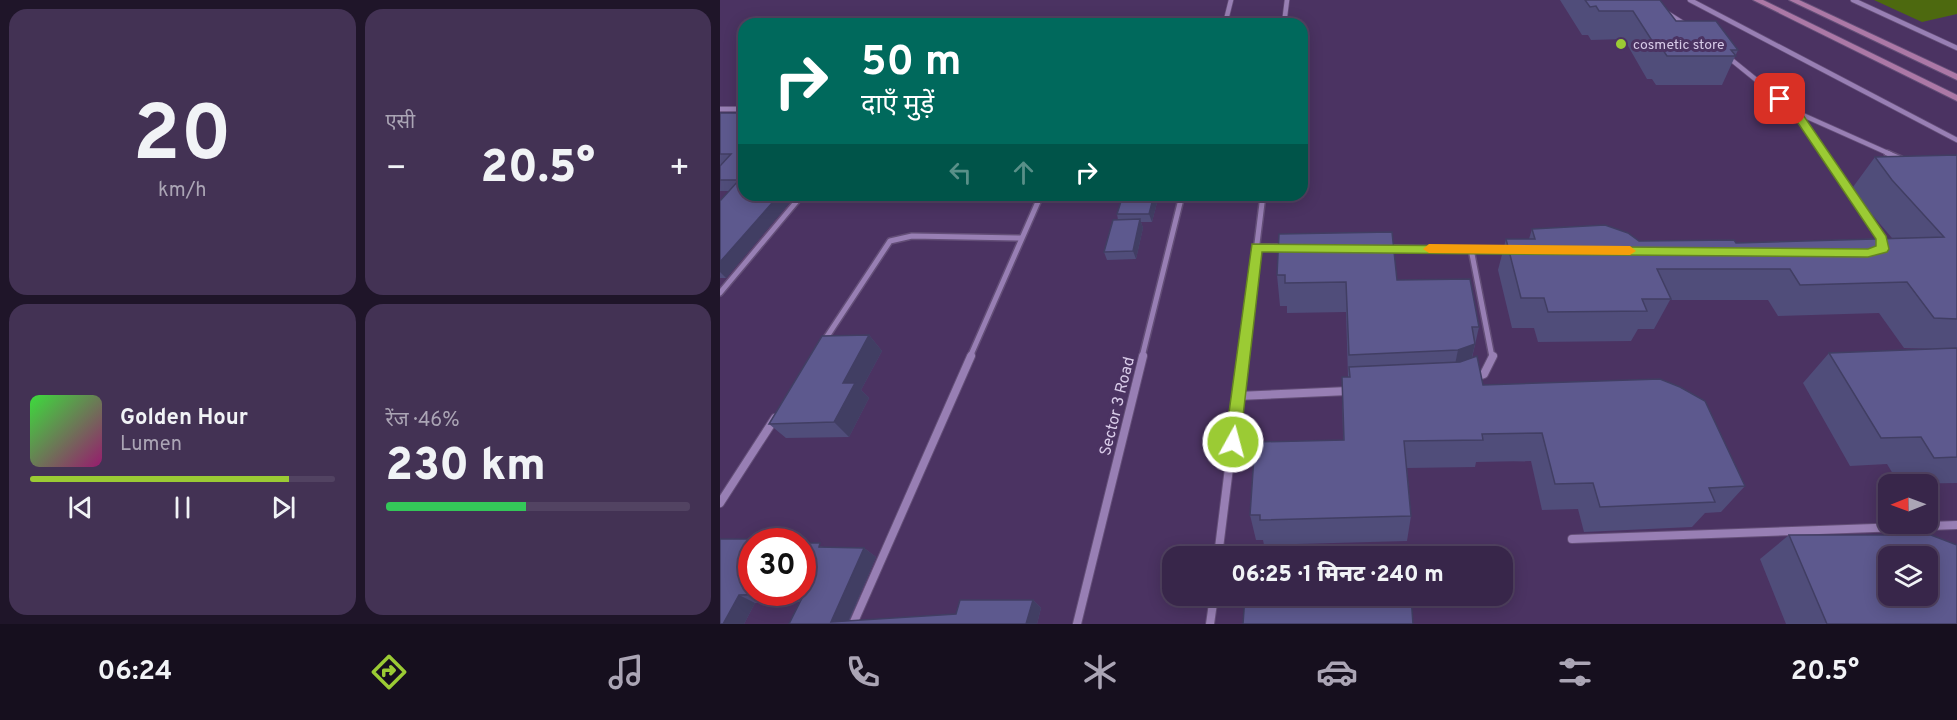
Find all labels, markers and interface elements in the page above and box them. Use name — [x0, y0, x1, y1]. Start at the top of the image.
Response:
text: 50 m — [861, 37, 962, 90]
marker: cosmetic store — [1614, 37, 1628, 51]
place label: cosmetic store — [1633, 37, 1725, 54]
icon: right — [762, 42, 840, 120]
pin — [1754, 73, 1805, 124]
icon: arrive — [1763, 82, 1796, 115]
text: 20 — [133, 89, 232, 188]
text: दाएँ मुड़ें — [861, 89, 934, 123]
text: एसी — [386, 110, 415, 136]
text: 20.5° — [480, 141, 595, 198]
text: − — [386, 149, 407, 191]
text: + — [669, 149, 690, 191]
icon: left — [944, 156, 977, 189]
icon: ahead — [1007, 156, 1040, 189]
icon: right — [1070, 156, 1103, 189]
text: km/h — [158, 178, 207, 204]
street label: Sector 3 Road — [1096, 355, 1140, 458]
text: Golden Hour — [120, 405, 248, 432]
text: रेंज · 46% — [386, 408, 460, 434]
position arrow — [1201, 410, 1265, 474]
text: Lumen — [120, 432, 182, 458]
text: 230 km — [386, 439, 546, 496]
north arrow — [1878, 474, 1938, 534]
map controls — [1878, 474, 1938, 606]
icon: previous — [64, 491, 97, 524]
icon: pause — [166, 491, 199, 524]
icon: next — [267, 491, 300, 524]
speed limit sign: 30 — [738, 528, 816, 606]
button: layers — [1878, 546, 1938, 606]
text: 06:25 · 1 मिनट · 240 m — [1231, 562, 1444, 589]
icon: directions — [368, 651, 410, 693]
icon: music — [605, 651, 647, 693]
icon: phone — [842, 651, 884, 693]
icon: climate — [1079, 651, 1121, 693]
icon: car — [1316, 651, 1358, 693]
icon: filters — [1554, 651, 1596, 693]
text: 06:24 — [98, 655, 172, 689]
text: 20.5° — [1791, 655, 1859, 689]

